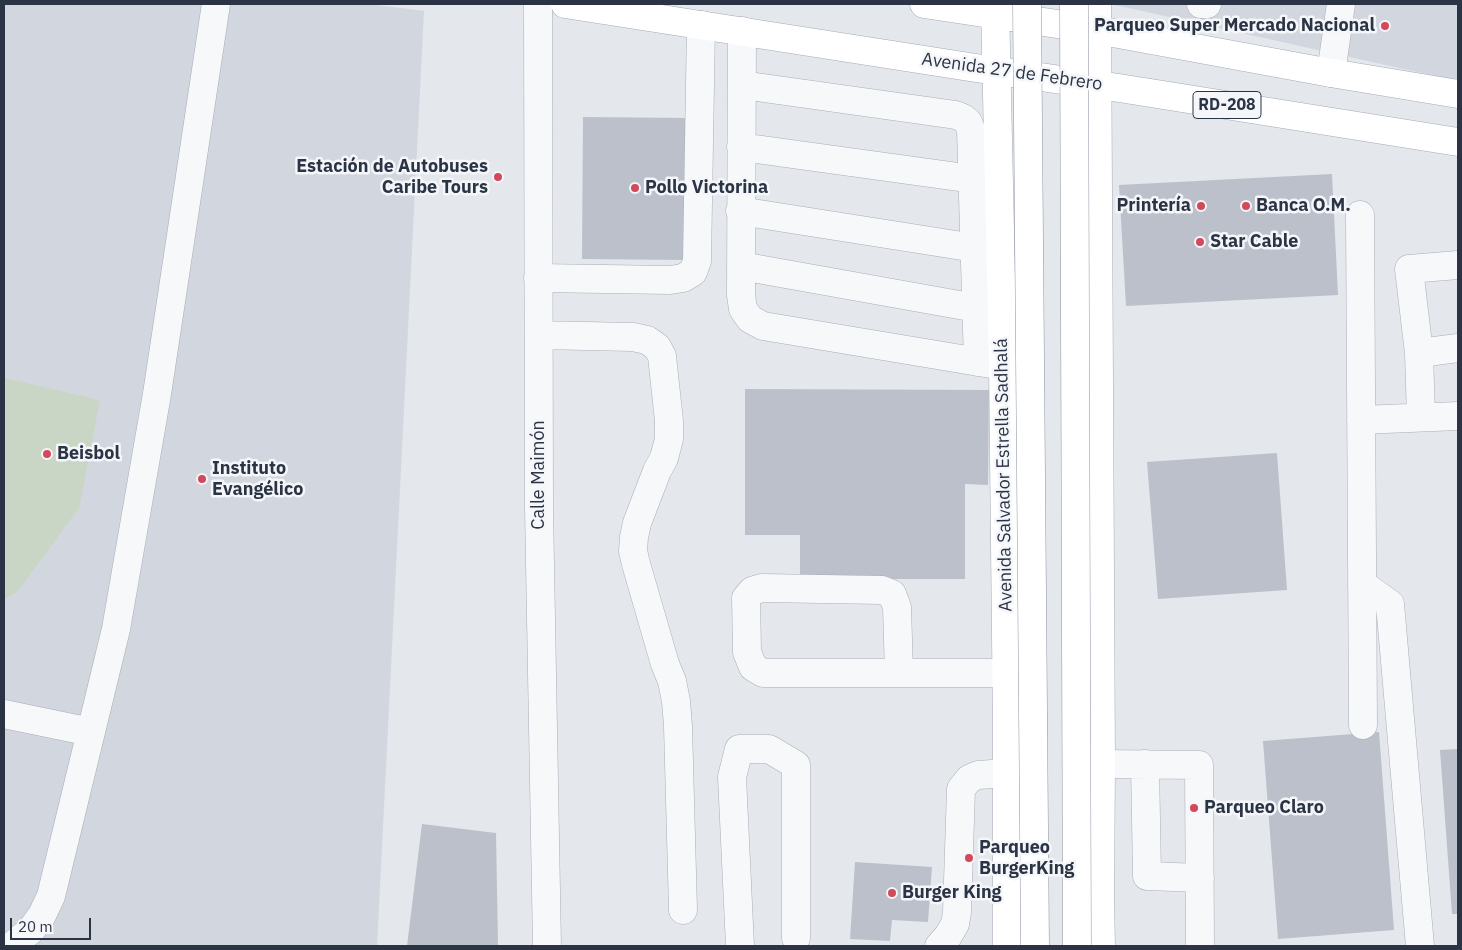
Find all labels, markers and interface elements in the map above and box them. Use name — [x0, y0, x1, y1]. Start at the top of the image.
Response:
place label: Parqueo Super Mercado Nacional — [1094, 15, 1375, 37]
marker: Parqueo Super Mercado Nacional — [1379, 20, 1391, 32]
street label: Avenida 27 de Febrero — [920, 49, 1104, 95]
road number: RD-208 — [1193, 92, 1261, 118]
place label: Estación de Autobuses Caribe Tours — [296, 156, 488, 198]
marker: Estación de Autobuses Caribe Tours — [492, 171, 504, 183]
place label: Pollo Victorina — [645, 177, 768, 199]
marker: Pollo Victorina — [629, 182, 641, 194]
place label: Printería — [1117, 195, 1191, 217]
place label: Banca O.M. — [1256, 195, 1351, 217]
marker: Printería — [1195, 200, 1207, 212]
marker: Banca O.M. — [1240, 200, 1252, 212]
place label: Star Cable — [1210, 231, 1298, 253]
marker: Star Cable — [1194, 236, 1206, 248]
street label: Avenida Salvador Estrella Sadhalá — [991, 338, 1017, 612]
street label: Calle Maimón — [528, 420, 550, 530]
place label: Beisbol — [57, 443, 120, 465]
marker: Beisbol — [41, 448, 53, 460]
place label: Instituto Evangélico — [212, 458, 303, 500]
marker: Instituto Evangélico — [196, 473, 208, 485]
place label: Parqueo Claro — [1204, 797, 1324, 819]
marker: Parqueo Claro — [1188, 802, 1200, 814]
place label: Parqueo BurgerKing — [979, 837, 1074, 880]
marker: Parqueo BurgerKing — [963, 852, 975, 864]
place label: Burger King — [902, 882, 1002, 904]
marker: Burger King — [886, 887, 898, 899]
scale bar — [12, 908, 94, 940]
text: 20 m — [18, 917, 53, 936]

